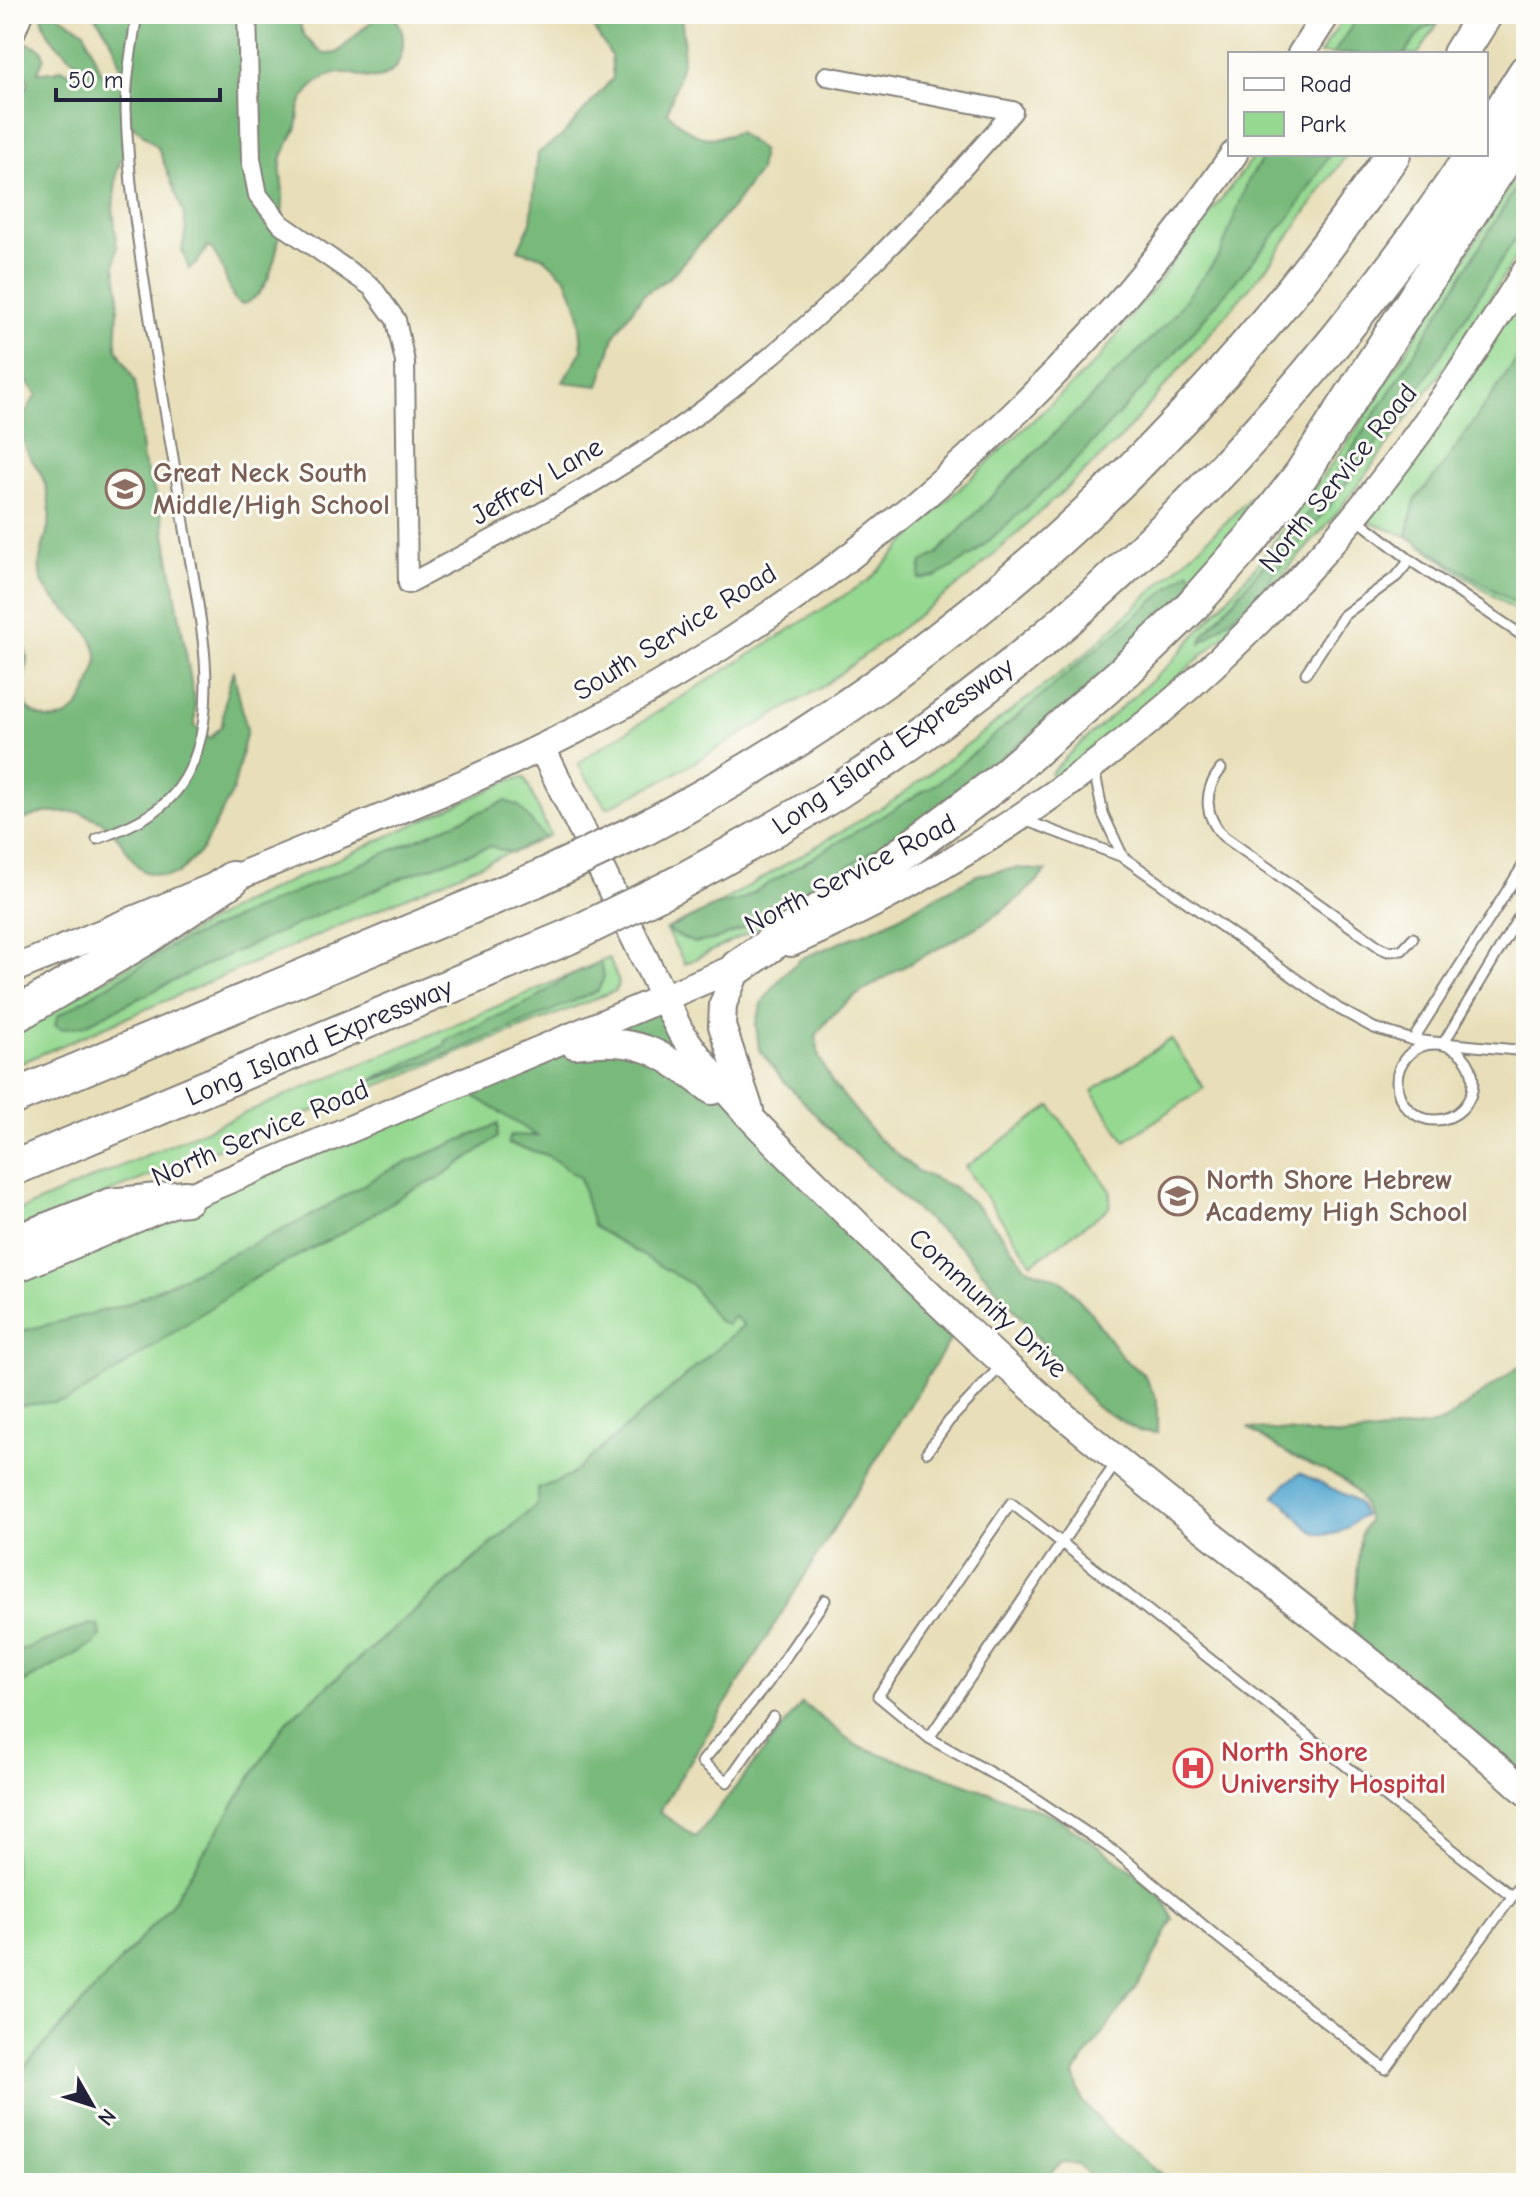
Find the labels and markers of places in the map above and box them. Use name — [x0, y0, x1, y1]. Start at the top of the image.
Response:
place label: Great Neck South Middle/High School — [153, 457, 390, 521]
school or university icon: Great Neck South Middle/High School — [104, 468, 146, 510]
place label: North Shore Hebrew Academy High School — [1206, 1164, 1468, 1228]
school or university icon: North Shore Hebrew Academy High School — [1157, 1175, 1199, 1217]
place label: North Shore University Hospital — [1221, 1736, 1446, 1800]
hospital icon: North Shore University Hospital — [1172, 1747, 1214, 1789]

